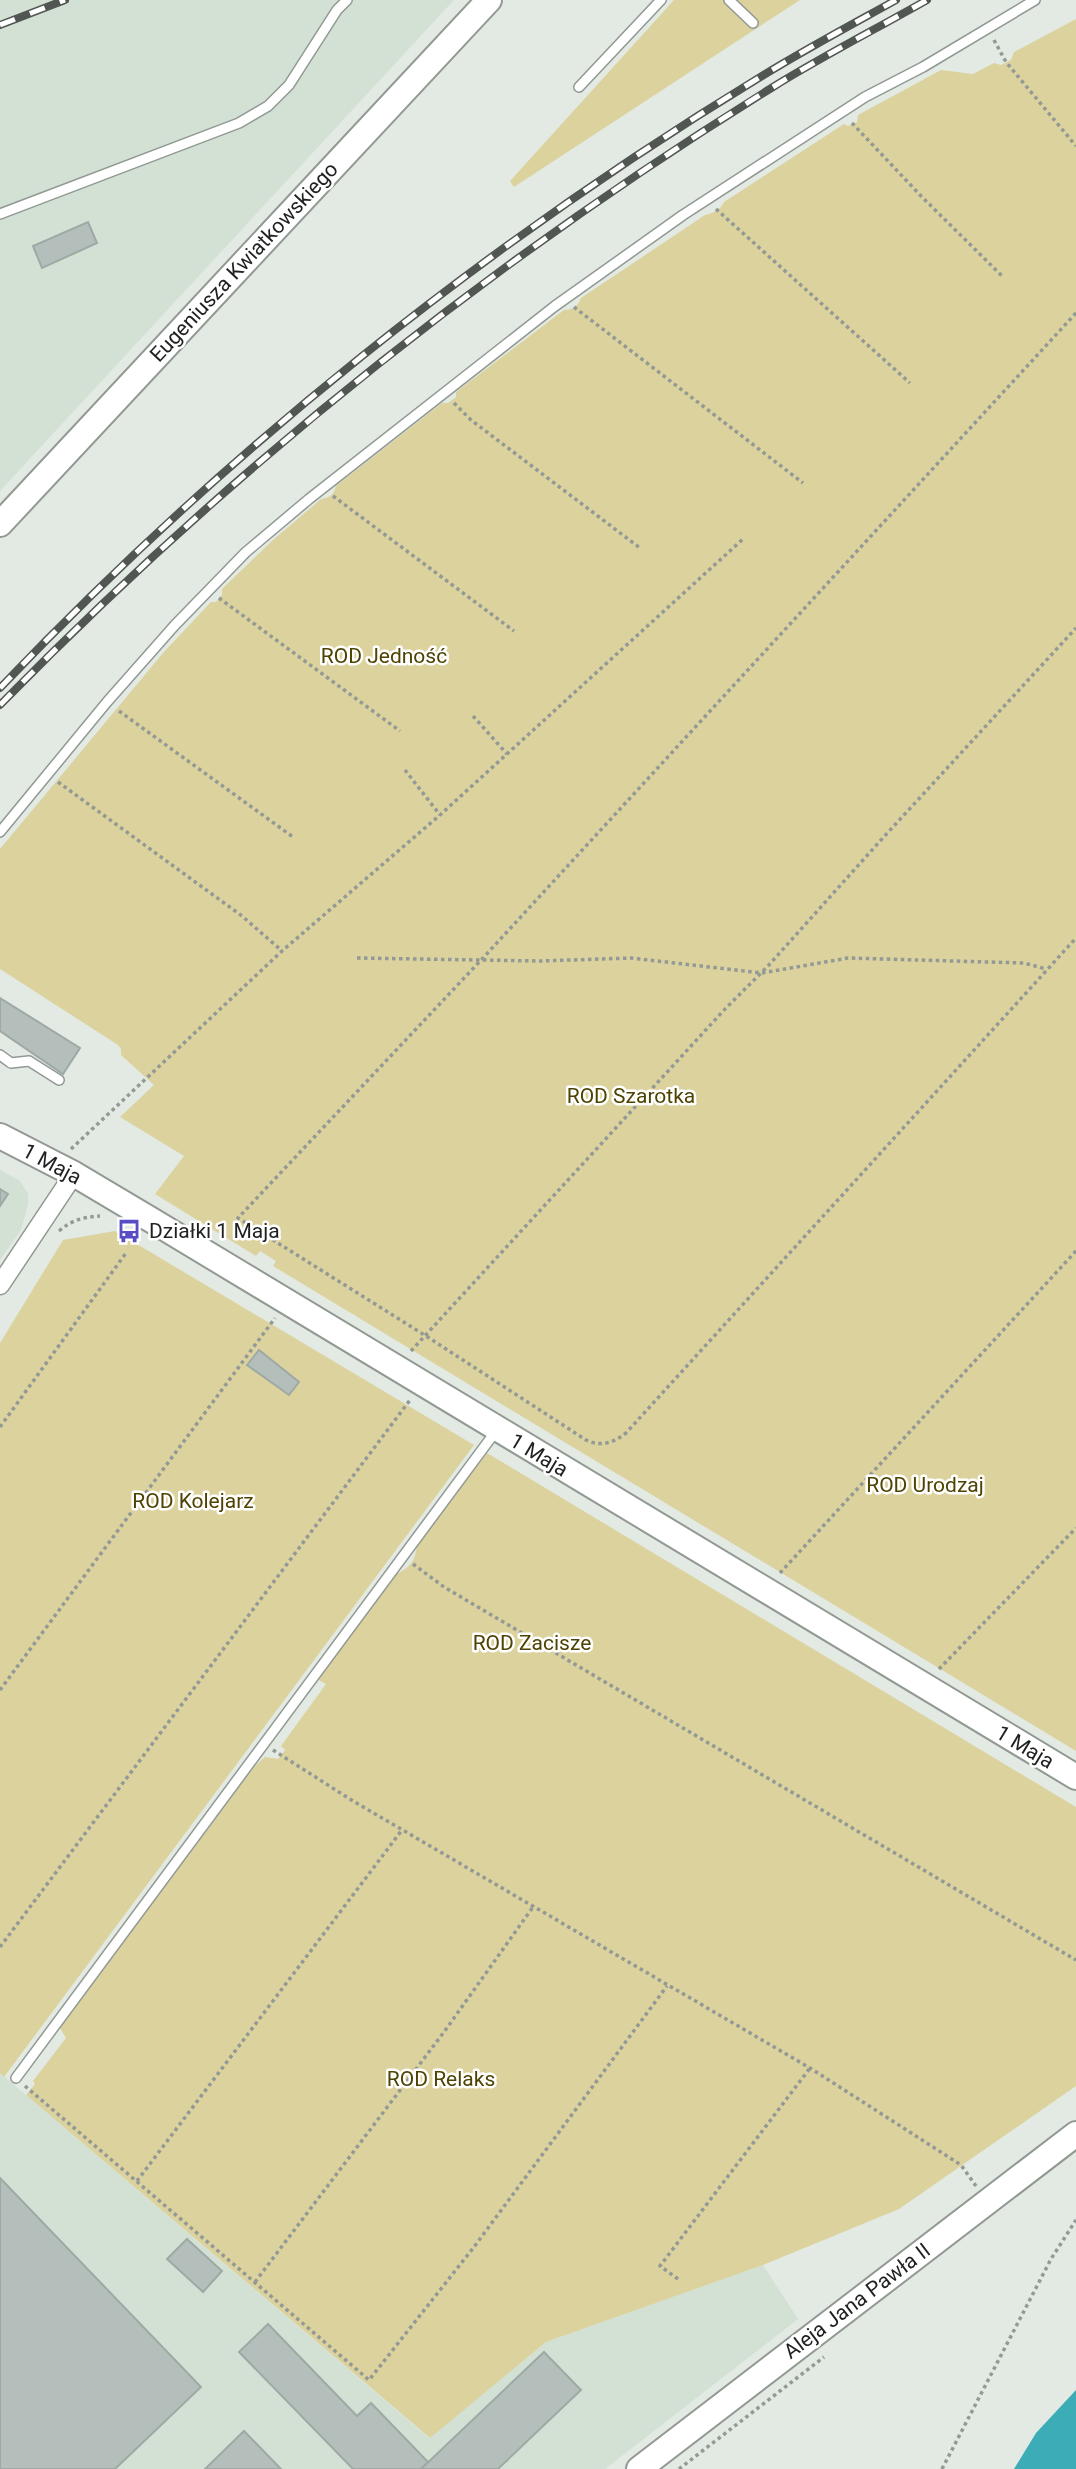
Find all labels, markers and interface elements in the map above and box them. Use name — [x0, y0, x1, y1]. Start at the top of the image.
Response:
street label: Eugeniusza Kwiatkowskiego — [145, 157, 343, 367]
park label: ROD Jedność — [321, 644, 447, 668]
park label: ROD Szarotka — [567, 1084, 695, 1108]
street label: 1 Maja — [18, 1139, 86, 1189]
bus stop icon: Działki 1 Maja — [115, 1217, 143, 1245]
place label: Działki 1 Maja — [149, 1219, 280, 1243]
street label: 1 Maja — [506, 1428, 572, 1482]
park label: ROD Urodzaj — [866, 1473, 984, 1497]
park label: ROD Kolejarz — [132, 1489, 254, 1513]
park label: ROD Zacisze — [473, 1631, 591, 1655]
street label: 1 Maja — [992, 1720, 1058, 1774]
park label: ROD Relaks — [387, 2067, 495, 2091]
street label: Aleja Jana Pawła II — [779, 2238, 935, 2364]

